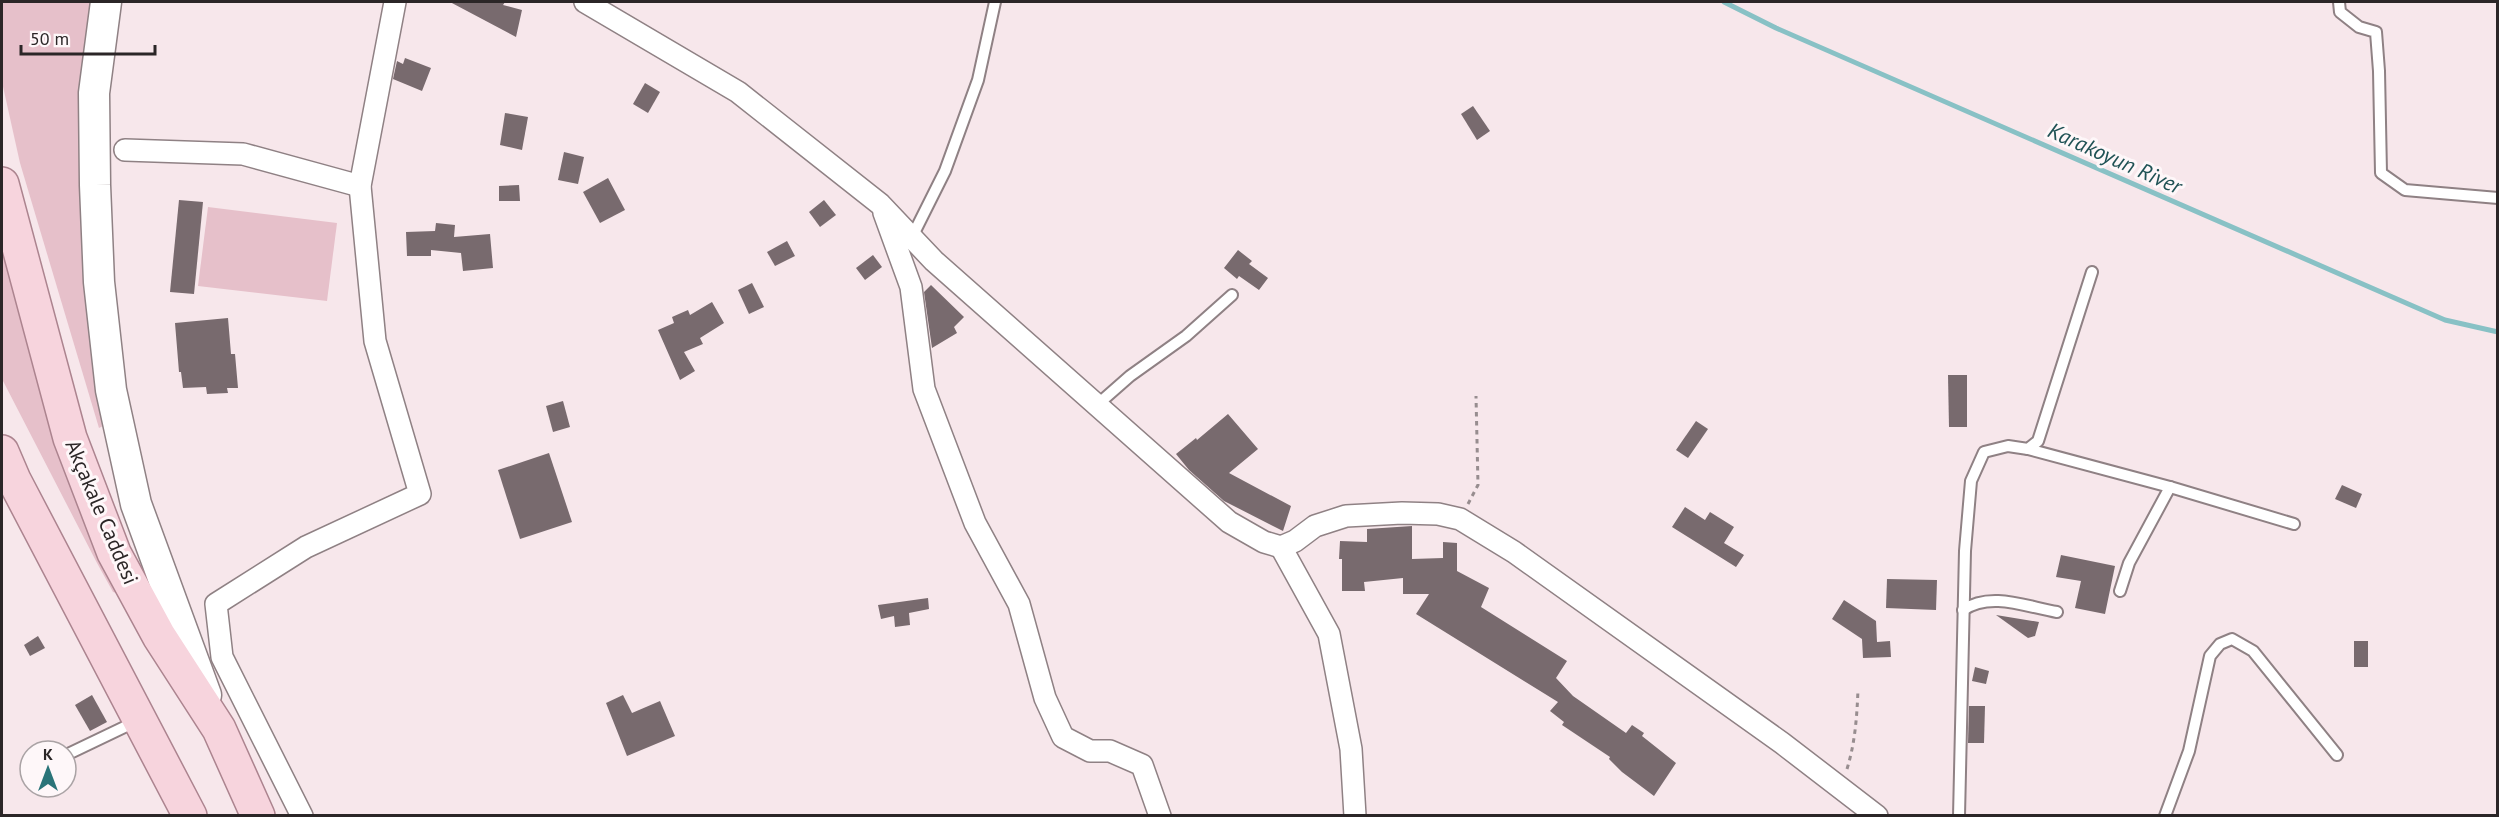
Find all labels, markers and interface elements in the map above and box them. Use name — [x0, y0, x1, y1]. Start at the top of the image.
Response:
scale bar — [21, 18, 154, 56]
text: 50 m — [30, 27, 69, 50]
water label: Karakoyun River — [2044, 116, 2188, 201]
street label: Akçakale Caddesi — [59, 436, 145, 588]
north arrow — [18, 739, 78, 799]
text: K — [43, 744, 53, 764]

